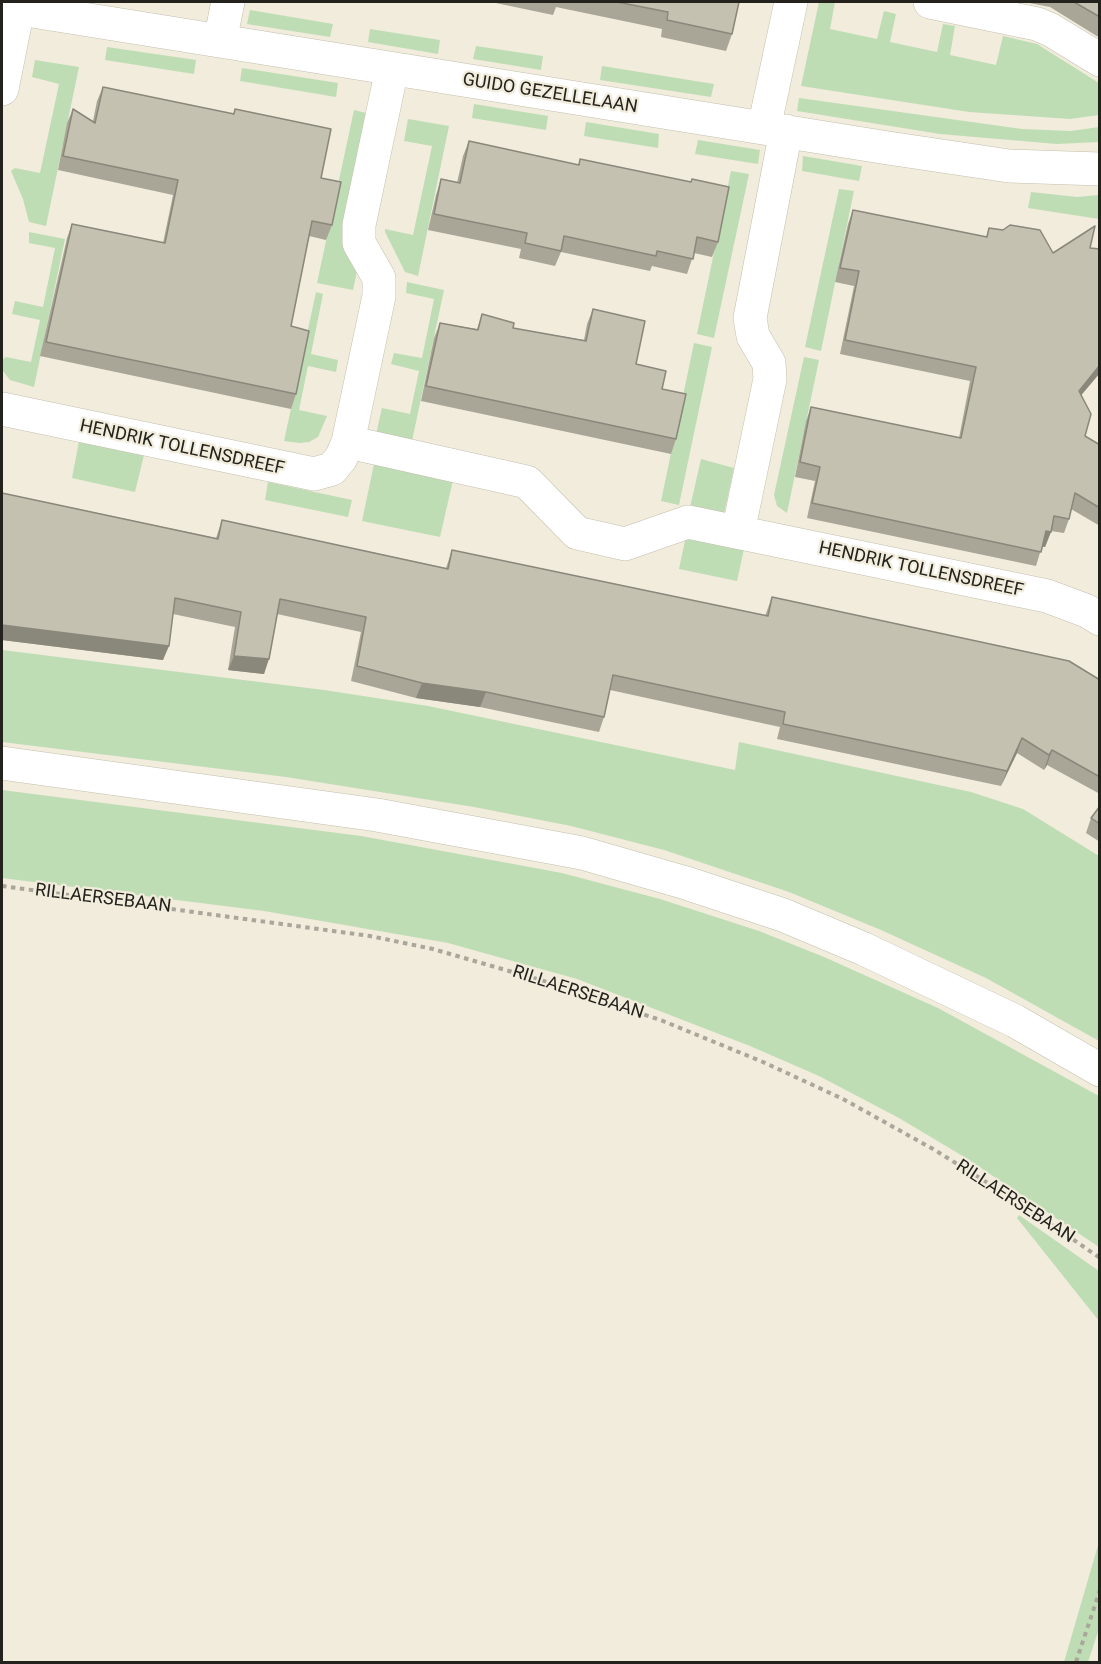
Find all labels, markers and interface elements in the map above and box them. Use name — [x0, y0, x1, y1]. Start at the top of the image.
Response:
street label: GUIDO GEZELLELAAN — [461, 70, 639, 118]
street label: HENDRIK TOLLENSDREEF — [78, 416, 286, 480]
street label: HENDRIK TOLLENSDREEF — [817, 538, 1025, 602]
street label: RILLAERSEBAAN — [34, 880, 172, 918]
street label: RILLAERSEBAAN — [509, 962, 647, 1024]
street label: RILLAERSEBAAN — [952, 1156, 1078, 1248]

